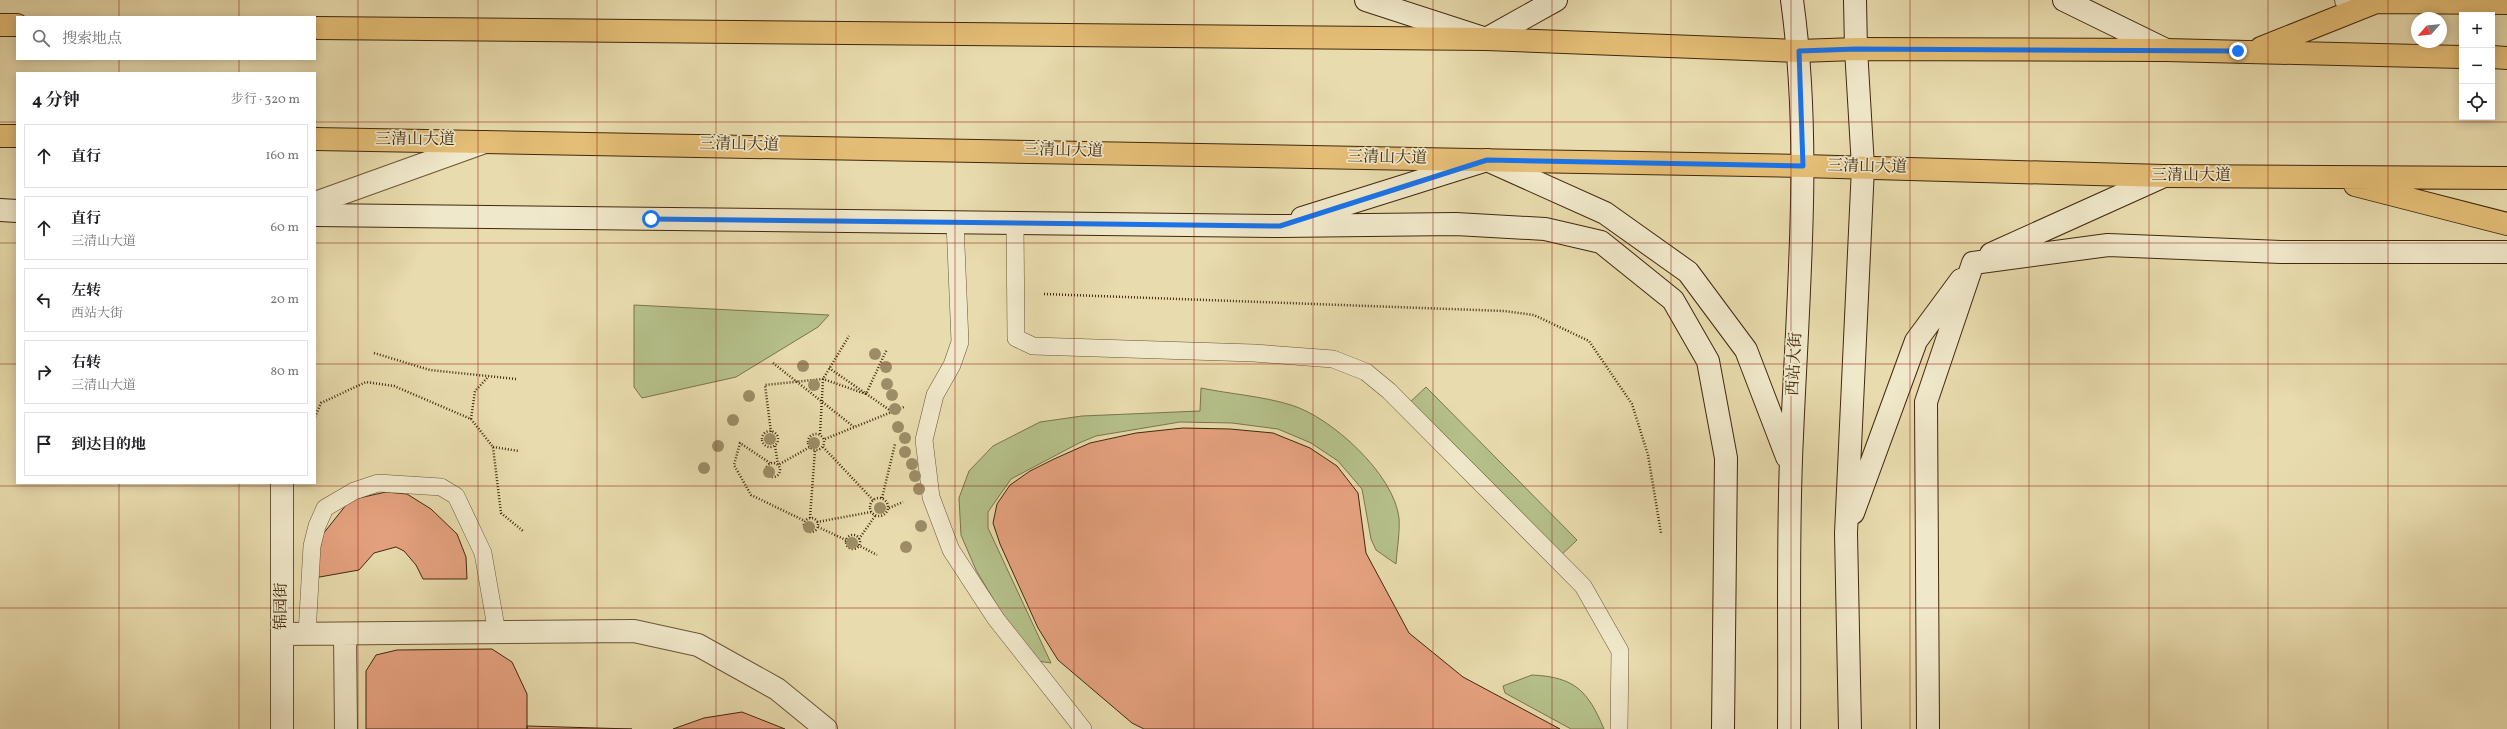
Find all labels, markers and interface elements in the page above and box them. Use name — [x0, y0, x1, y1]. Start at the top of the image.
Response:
north arrow — [2411, 12, 2447, 48]
map controls — [2459, 12, 2495, 120]
button: + — [2459, 12, 2495, 48]
search box — [16, 16, 316, 60]
icon: search — [30, 27, 52, 49]
text: 搜索地点 — [62, 29, 122, 50]
route end — [2229, 42, 2247, 60]
button: − — [2459, 48, 2495, 84]
button: locate — [2459, 84, 2495, 120]
text: 4 分钟 — [32, 89, 80, 112]
text: 步行 · 320 m — [231, 91, 300, 109]
street label: 三清山大道 — [375, 129, 455, 151]
street label: 三清山大道 — [699, 133, 779, 157]
street label: 三清山大道 — [1023, 139, 1103, 163]
icon: ahead — [33, 145, 55, 167]
street label: 三清山大道 — [1347, 146, 1427, 170]
text: 直行 — [71, 147, 101, 168]
text: 160 m — [265, 147, 299, 165]
street label: 三清山大道 — [1827, 155, 1907, 179]
street label: 三清山大道 — [2151, 165, 2231, 187]
text: 直行 — [71, 209, 101, 230]
route start — [642, 210, 660, 228]
icon: ahead — [33, 217, 55, 239]
text: 60 m — [271, 219, 299, 237]
text: 三清山大道 — [71, 233, 136, 251]
text: 左转 — [71, 281, 101, 302]
icon: left — [33, 289, 55, 311]
text: 20 m — [270, 291, 299, 309]
text: 西站大街 — [71, 305, 123, 323]
street label: 西站大街 — [1782, 331, 1808, 397]
text: 右转 — [71, 353, 101, 374]
icon: right — [33, 361, 55, 383]
text: 80 m — [270, 363, 299, 381]
text: 三清山大道 — [71, 377, 136, 395]
icon: arrive — [33, 433, 55, 455]
text: 到达目的地 — [71, 435, 146, 456]
street label: 锦园街 — [271, 582, 293, 630]

